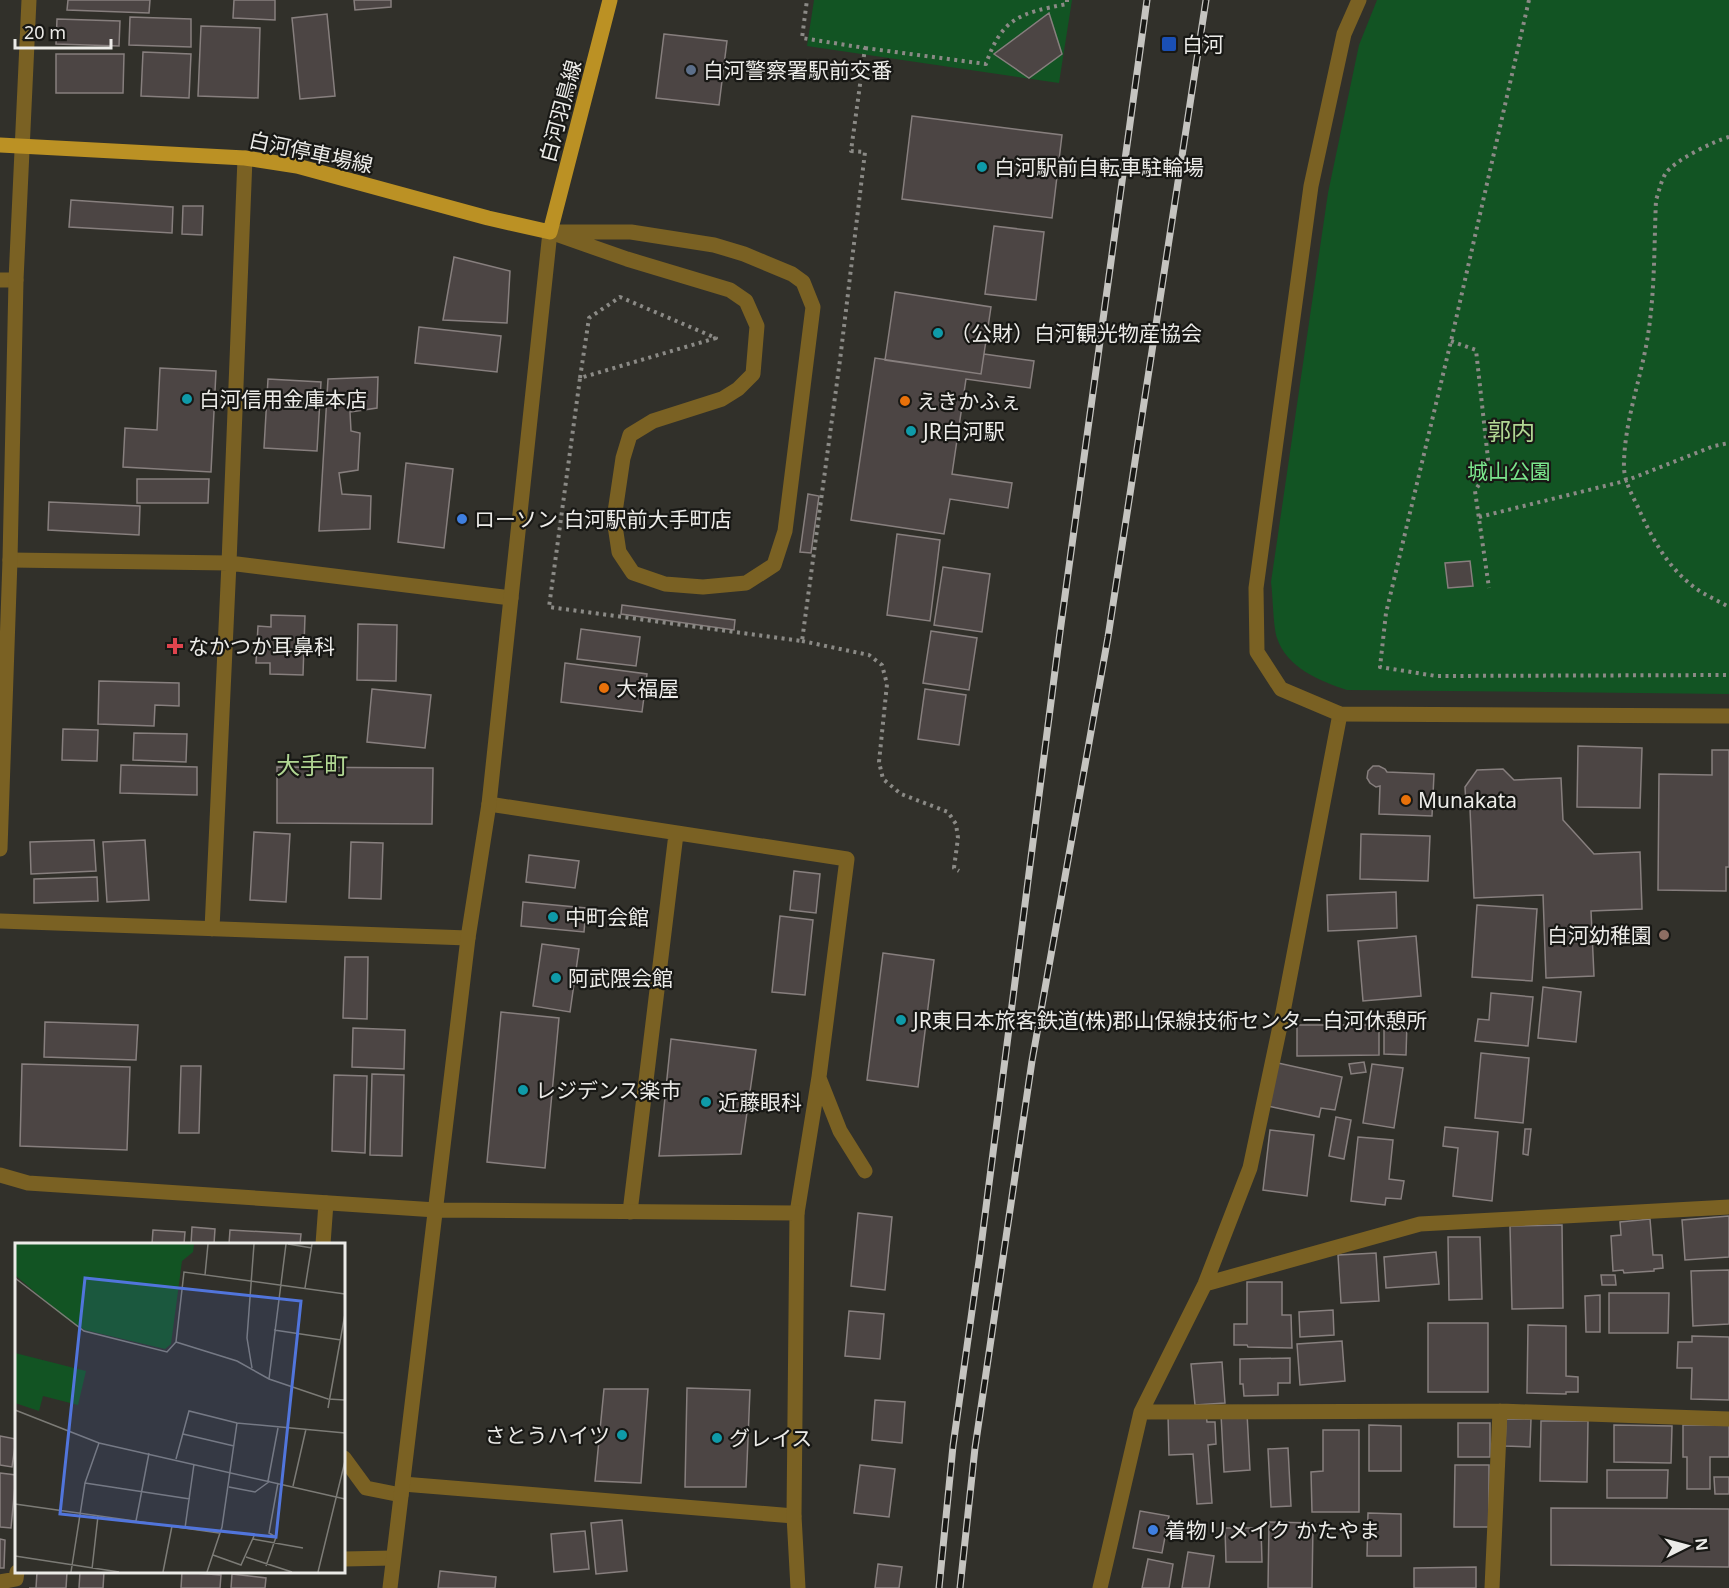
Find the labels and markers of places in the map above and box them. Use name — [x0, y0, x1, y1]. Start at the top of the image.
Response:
place label: 白河 — [1182, 30, 1224, 58]
marker: 白河 — [1160, 35, 1178, 53]
place label: 白河警察署駅前交番 — [703, 56, 892, 84]
marker: 白河警察署駅前交番 — [684, 63, 698, 77]
place label: 白河駅前自転車駐輪場 — [994, 153, 1204, 181]
marker: 白河駅前自転車駐輪場 — [975, 160, 989, 174]
place label: （公財）白河観光物産協会 — [950, 319, 1202, 347]
marker: （公財）白河観光物産協会 — [931, 326, 945, 340]
place label: 白河信用金庫本店 — [199, 385, 367, 413]
place label: えきかふぇ — [917, 387, 1021, 415]
marker: 白河信用金庫本店 — [180, 392, 194, 406]
marker: えきかふぇ — [898, 394, 912, 408]
place label: JR白河駅 — [921, 417, 1005, 445]
marker: JR白河駅 — [904, 424, 918, 438]
place label: ローソン 白河駅前大手町店 — [474, 505, 731, 533]
marker: ローソン 白河駅前大手町店 — [455, 512, 469, 526]
place label: なかつか耳鼻科 — [188, 632, 335, 660]
marker: なかつか耳鼻科 — [166, 637, 184, 655]
place label: 大福屋 — [616, 674, 679, 702]
marker: 大福屋 — [597, 681, 611, 695]
place label: Munakata — [1418, 786, 1517, 814]
marker: Munakata — [1399, 793, 1413, 807]
place label: 中町会館 — [565, 903, 649, 931]
marker: 中町会館 — [546, 910, 560, 924]
place label: 白河幼稚園 — [1547, 921, 1652, 949]
marker: 白河幼稚園 — [1657, 928, 1671, 942]
place label: 阿武隈会館 — [568, 964, 673, 992]
marker: 阿武隈会館 — [549, 971, 563, 985]
place label: JR東日本旅客鉄道(株)郡山保線技術センター白河休憩所 — [911, 1006, 1427, 1034]
marker: JR東日本旅客鉄道(株)郡山保線技術センター白河休憩所 — [894, 1013, 908, 1027]
place label: レジデンス楽市 — [535, 1076, 682, 1104]
marker: レジデンス楽市 — [516, 1083, 530, 1097]
place label: 近藤眼科 — [718, 1088, 802, 1116]
marker: 近藤眼科 — [699, 1095, 713, 1109]
place label: さとうハイツ — [484, 1421, 610, 1449]
place label: グレイス — [729, 1424, 812, 1452]
marker: さとうハイツ — [615, 1428, 629, 1442]
marker: グレイス — [710, 1431, 724, 1445]
place label: 着物リメイク かたやま — [1165, 1516, 1380, 1544]
marker: 着物リメイク かたやま — [1146, 1523, 1160, 1537]

